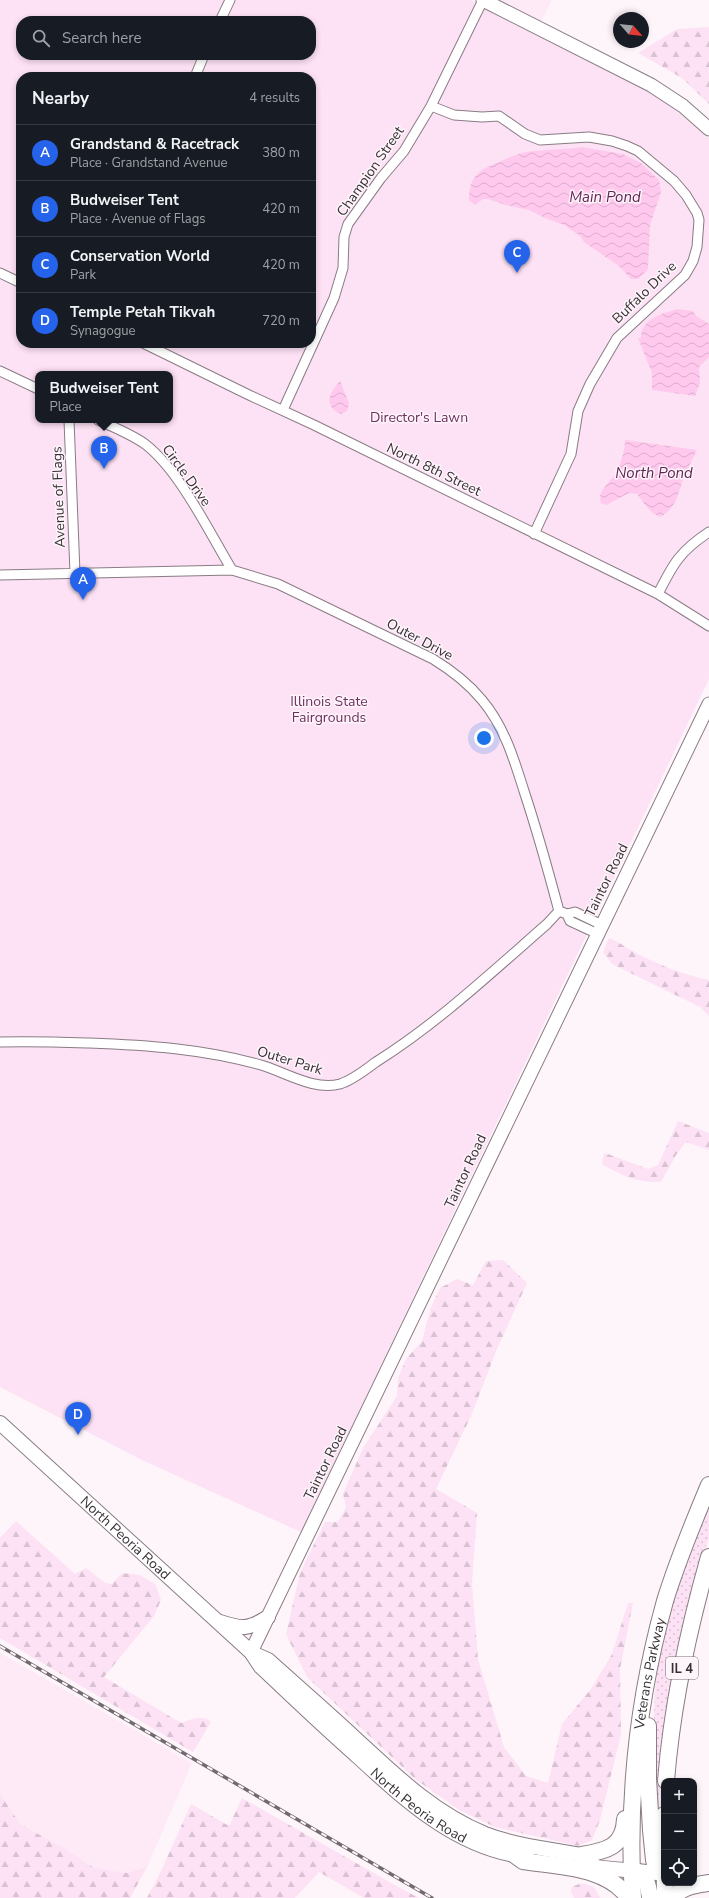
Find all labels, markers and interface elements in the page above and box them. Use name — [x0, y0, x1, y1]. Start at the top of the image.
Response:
north arrow — [613, 12, 649, 48]
search box — [16, 16, 316, 60]
icon: search — [30, 27, 52, 49]
text: Search here — [62, 28, 142, 48]
text: Nearby — [32, 87, 89, 110]
text: 4 results — [249, 89, 300, 107]
street label: Champion Street — [332, 122, 409, 220]
text: Grandstand & Racetrack — [70, 134, 239, 154]
text: A — [40, 144, 50, 162]
text: 380 m — [262, 144, 300, 162]
text: Place · Grandstand Avenue — [70, 154, 227, 172]
water label: Main Pond — [569, 187, 641, 207]
text: Budweiser Tent — [70, 190, 179, 210]
text: B — [41, 200, 49, 218]
text: 420 m — [262, 200, 300, 218]
text: Place · Avenue of Flags — [70, 210, 206, 228]
pin: C — [504, 240, 530, 273]
text: Conservation World — [70, 246, 210, 266]
text: C — [41, 256, 49, 274]
text: 420 m — [262, 256, 300, 274]
street label: Buffalo Drive — [608, 257, 681, 328]
text: Park — [70, 266, 96, 284]
text: Temple Petah Tikvah — [70, 302, 215, 322]
text: D — [40, 312, 50, 330]
text: 720 m — [262, 312, 300, 330]
text: Synagogue — [70, 322, 136, 340]
popup — [35, 371, 173, 423]
text: Budweiser Tent — [50, 378, 158, 398]
text: Place — [50, 398, 81, 416]
park label: Director's Lawn — [370, 408, 468, 427]
pin: B — [91, 436, 117, 469]
street label: North 8th Street — [383, 438, 484, 501]
street label: Circle Drive — [158, 440, 216, 510]
street label: Avenue of Flags — [47, 446, 70, 548]
water label: North Pond — [615, 463, 693, 483]
pin: A — [70, 567, 96, 600]
street label: Outer Drive — [383, 614, 456, 665]
park label: Illinois State Fairgrounds — [290, 692, 368, 727]
your location — [474, 728, 494, 748]
street label: Taintor Road — [580, 840, 632, 920]
street label: Outer Park — [255, 1042, 326, 1080]
street label: Taintor Road — [440, 1131, 491, 1211]
pin: D — [65, 1402, 91, 1435]
street label: Taintor Road — [299, 1423, 351, 1503]
street label: North Peoria Road — [76, 1492, 174, 1584]
street label: Veterans Parkway — [630, 1615, 670, 1731]
road number: IL 4 — [666, 1657, 698, 1679]
street label: North Peoria Road — [366, 1764, 470, 1848]
map controls — [661, 1778, 697, 1886]
button: + — [661, 1778, 697, 1814]
button: − — [661, 1814, 697, 1850]
button: locate — [661, 1850, 697, 1886]

